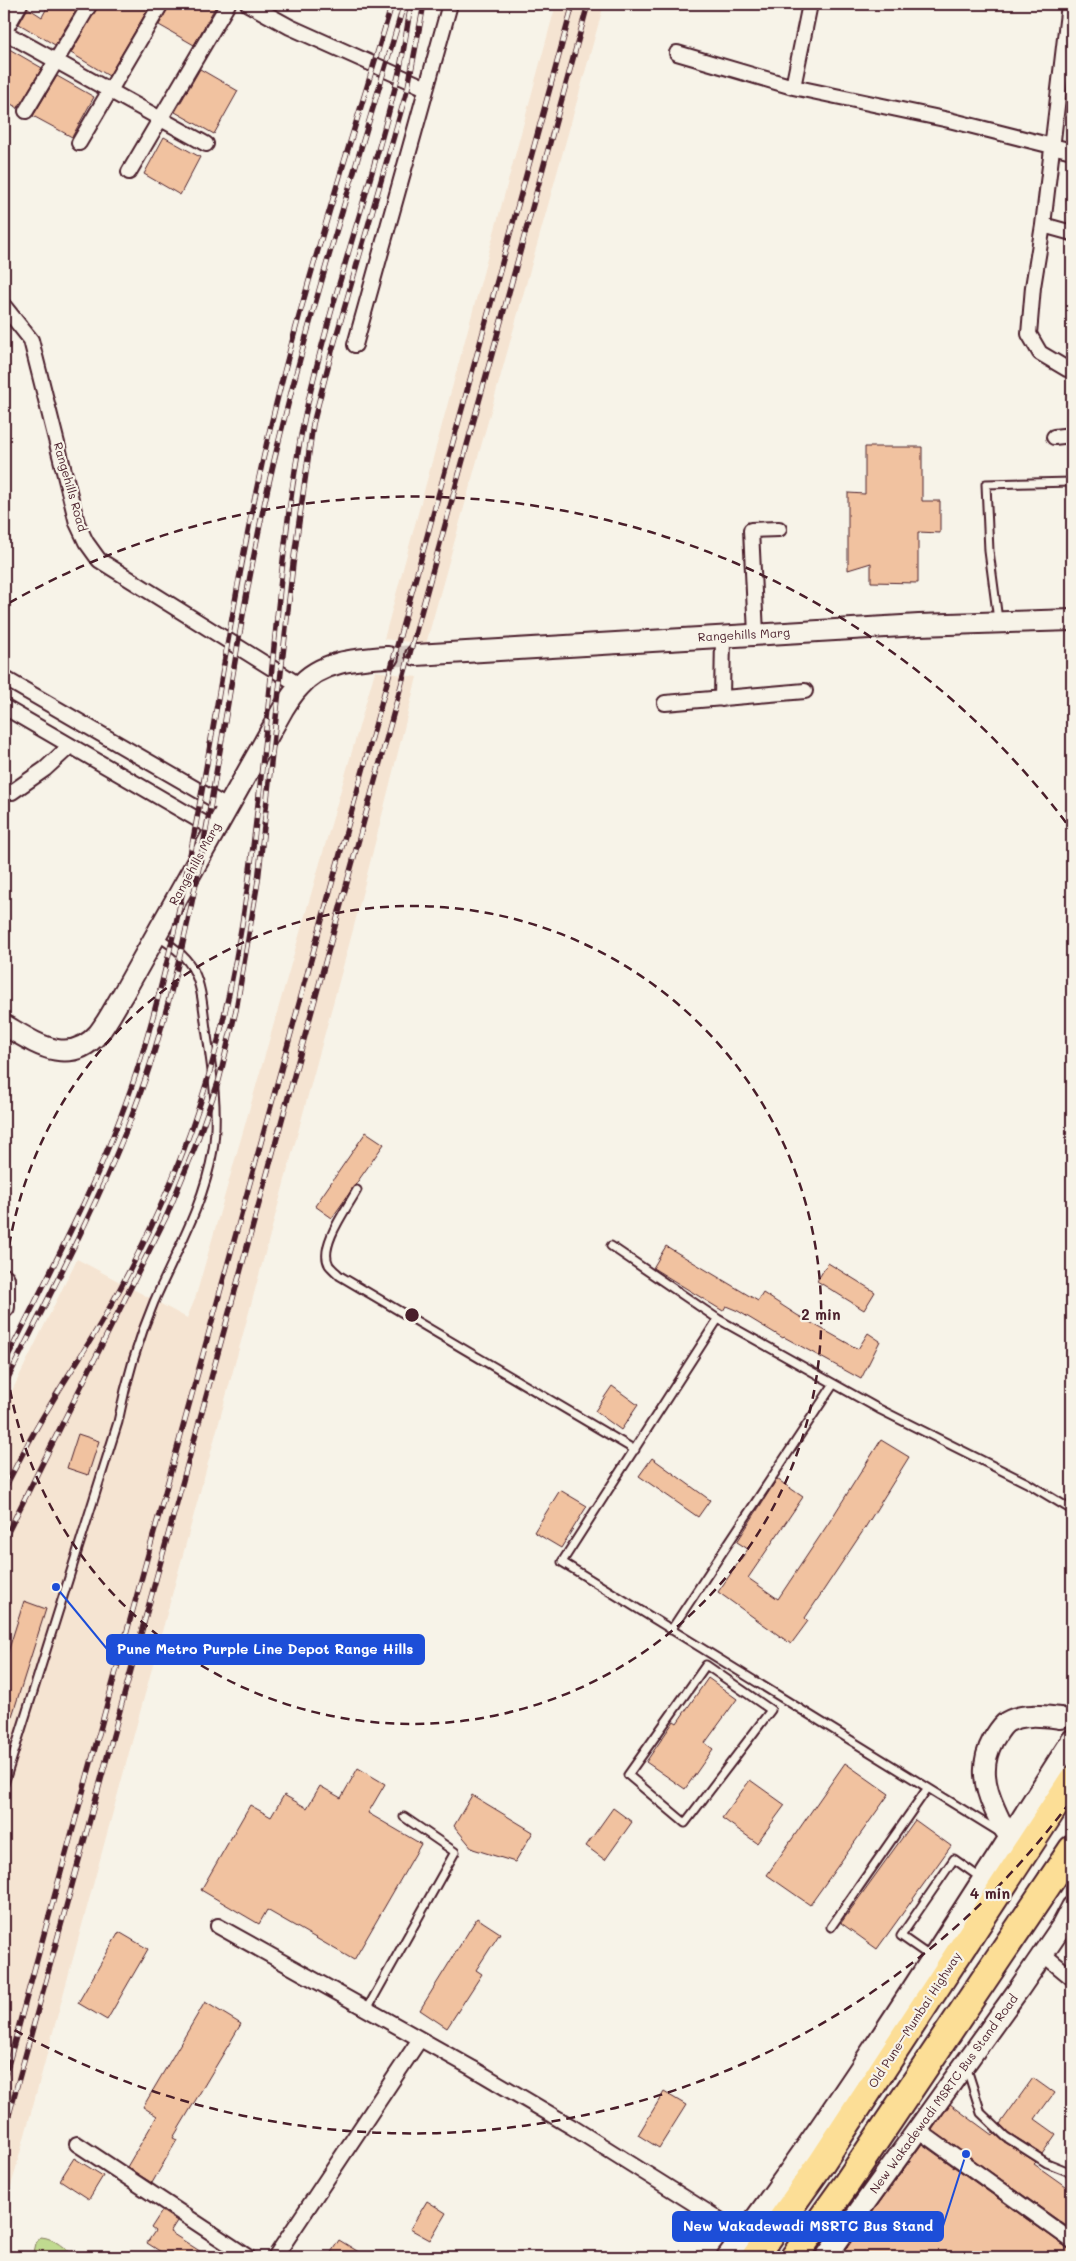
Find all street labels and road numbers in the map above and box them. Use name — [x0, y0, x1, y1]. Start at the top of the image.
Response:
street label: Rangehills Road — [51, 440, 91, 534]
street label: Rangehills Marg — [697, 624, 791, 644]
street label: Rangehills Marg — [165, 819, 224, 908]
street label: Old Pune–Mumbai Highway — [864, 1948, 964, 2091]
street label: New Wakadewadi MSRTC Bus Stand Road — [865, 1990, 1021, 2196]

